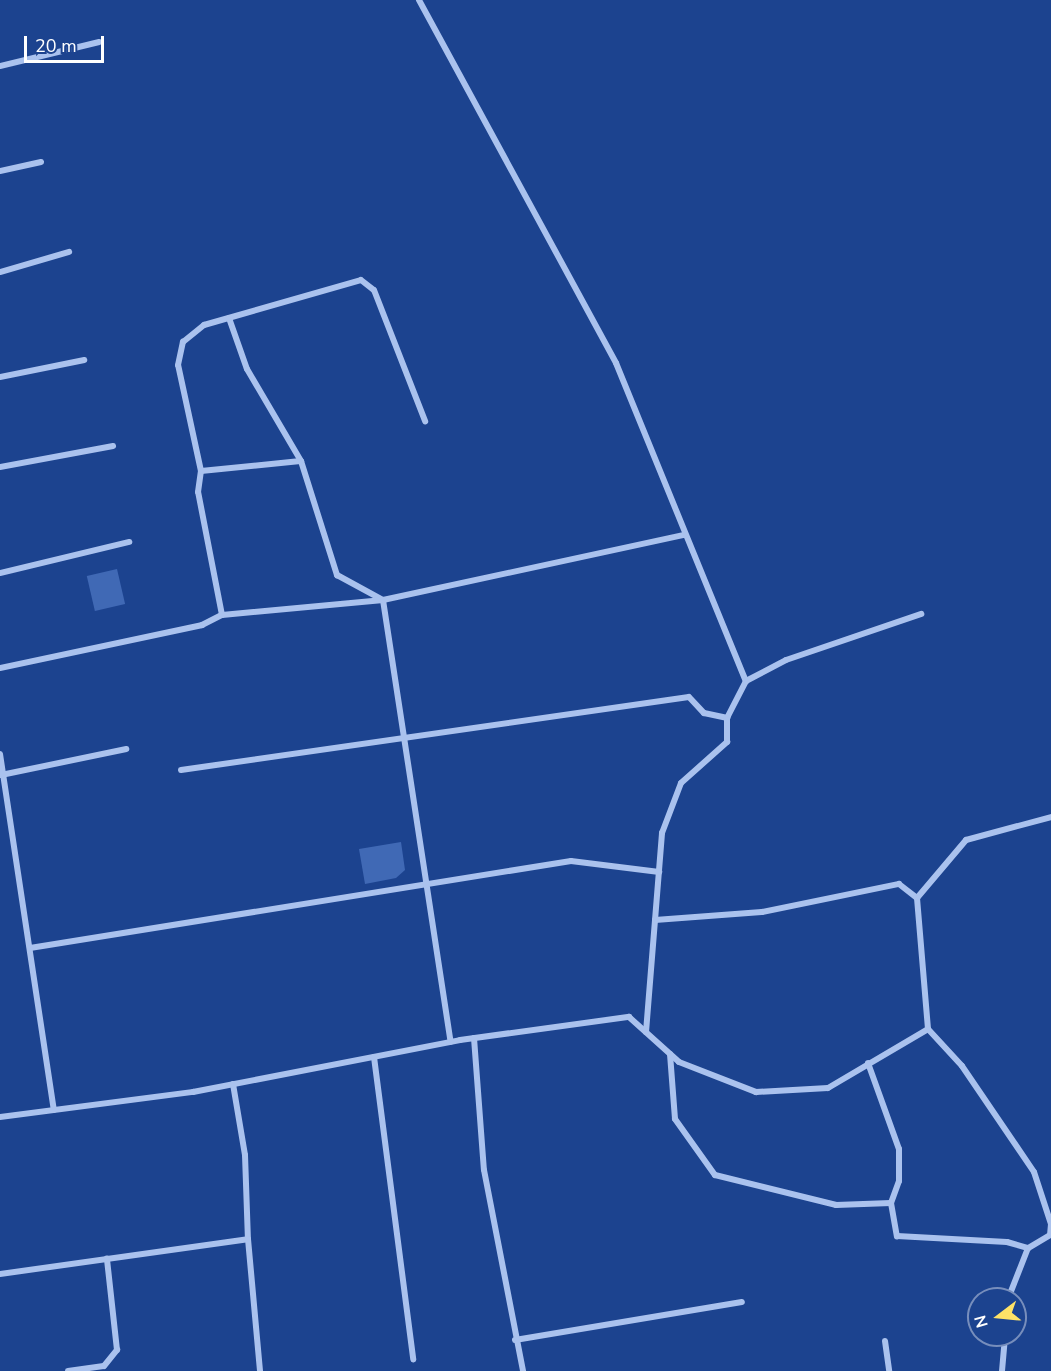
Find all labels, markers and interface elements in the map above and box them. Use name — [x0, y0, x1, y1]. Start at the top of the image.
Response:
scale bar — [27, 24, 106, 62]
text: 20 m — [35, 34, 77, 58]
north arrow — [967, 1287, 1027, 1347]
text: N — [969, 1313, 994, 1330]

